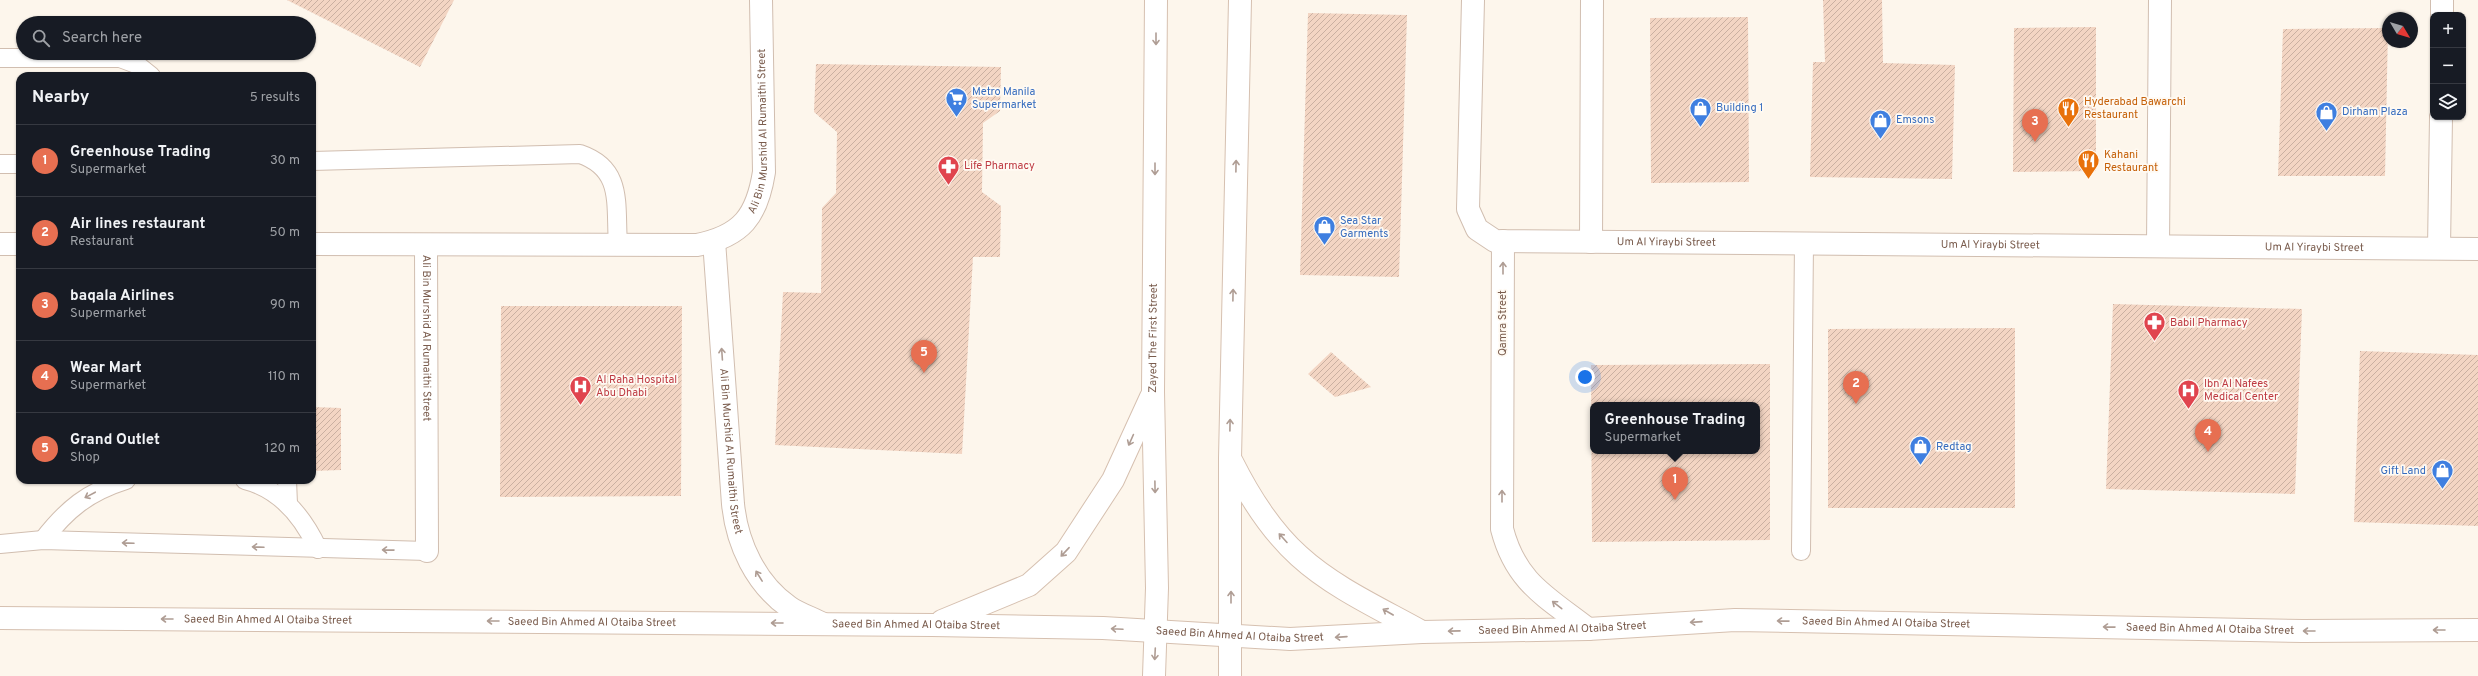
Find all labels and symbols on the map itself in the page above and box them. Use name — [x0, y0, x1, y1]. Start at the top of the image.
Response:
north arrow — [2382, 12, 2418, 48]
one-way arrow — [1152, 32, 1160, 45]
street label: Ali Bin Murshid Al Rumaithi Street — [745, 49, 771, 216]
supermarket icon: Metro Manila Supermarket — [944, 85, 970, 118]
place label: Metro Manila Supermarket — [972, 85, 1037, 112]
shop icon: Building 1 — [1687, 95, 1713, 128]
restaurant icon: Hyderabad Bawarchi Restaurant — [2055, 95, 2081, 128]
place label: Hyderabad Bawarchi Restaurant — [2084, 95, 2186, 122]
shop icon: Dirham Plaza — [2313, 99, 2339, 132]
place label: Building 1 — [1716, 101, 1763, 115]
place label: Dirham Plaza — [2342, 105, 2408, 119]
shop icon: Emsons — [1868, 107, 1894, 140]
pin: 3 — [2022, 109, 2048, 142]
place label: Emsons — [1896, 113, 1934, 127]
restaurant icon: Kahani Restaurant — [2075, 148, 2101, 181]
place label: Kahani Restaurant — [2104, 148, 2158, 175]
pharmacy icon: Life Pharmacy — [936, 153, 962, 186]
place label: Life Pharmacy — [964, 159, 1035, 173]
one-way arrow — [1233, 160, 1240, 173]
one-way arrow — [1151, 162, 1159, 175]
shop icon: Sea Star Garments — [1311, 214, 1337, 247]
place label: Sea Star Garments — [1340, 214, 1388, 241]
street label: Um Al Yiraybi Street — [1617, 235, 1716, 250]
street label: Um Al Yiraybi Street — [1941, 238, 2040, 252]
street label: Um Al Yiraybi Street — [2265, 240, 2364, 255]
street label: Ali Bin Murshid Al Rumaithi Street — [419, 255, 434, 421]
one-way arrow — [1499, 262, 1507, 275]
street label: Zayed The First Street — [1146, 283, 1161, 393]
one-way arrow — [1229, 289, 1237, 302]
street label: Qamra Street — [1496, 290, 1510, 356]
pharmacy icon: Babil Pharmacy — [2142, 310, 2168, 343]
place label: Babil Pharmacy — [2170, 316, 2248, 330]
pin: 5 — [911, 340, 937, 373]
one-way arrow — [719, 348, 726, 361]
your location — [1575, 367, 1595, 387]
street label: Ali Bin Murshid Al Rumaithi Street — [716, 368, 746, 536]
pin: 2 — [1843, 371, 1869, 404]
hospital icon: Al Raha Hospital Abu Dhabi — [567, 373, 593, 406]
place label: Al Raha Hospital Abu Dhabi — [596, 373, 677, 400]
hospital icon: Ibn Al Nafees Medical Center — [2175, 377, 2201, 410]
place label: Ibn Al Nafees Medical Center — [2204, 377, 2279, 404]
one-way arrow — [1226, 419, 1234, 432]
pin: 4 — [2195, 419, 2221, 452]
one-way arrow — [1127, 434, 1134, 446]
shop icon: Redtag — [1908, 434, 1934, 467]
place label: Redtag — [1936, 440, 1972, 454]
shop icon: Gift Land — [2429, 458, 2455, 491]
place label: Gift Land — [2381, 464, 2426, 478]
pin: 1 — [1662, 467, 1688, 500]
one-way arrow — [1151, 480, 1159, 493]
one-way arrow — [1498, 490, 1506, 503]
one-way arrow — [84, 492, 96, 499]
one-way arrow — [1278, 533, 1287, 543]
one-way arrow — [122, 539, 135, 547]
one-way arrow — [252, 543, 265, 551]
one-way arrow — [382, 546, 395, 554]
one-way arrow — [1061, 547, 1070, 557]
one-way arrow — [755, 571, 763, 582]
one-way arrow — [1227, 591, 1235, 604]
one-way arrow — [1552, 601, 1563, 610]
one-way arrow — [1382, 608, 1394, 616]
street label: Saeed Bin Ahmed Al Otaiba Street — [184, 612, 352, 628]
street label: Saeed Bin Ahmed Al Otaiba Street — [1802, 614, 1970, 632]
one-way arrow — [161, 615, 174, 623]
street label: Saeed Bin Ahmed Al Otaiba Street — [508, 615, 676, 630]
street label: Saeed Bin Ahmed Al Otaiba Street — [832, 617, 1000, 633]
one-way arrow — [1777, 617, 1790, 624]
one-way arrow — [487, 618, 500, 625]
street label: Saeed Bin Ahmed Al Otaiba Street — [1478, 618, 1647, 638]
one-way arrow — [771, 619, 784, 627]
one-way arrow — [1690, 619, 1703, 626]
street label: Saeed Bin Ahmed Al Otaiba Street — [2126, 621, 2294, 638]
one-way arrow — [2103, 623, 2116, 631]
street label: Saeed Bin Ahmed Al Otaiba Street — [1155, 624, 1324, 646]
one-way arrow — [1111, 626, 1124, 633]
one-way arrow — [2433, 626, 2446, 634]
one-way arrow — [2303, 627, 2316, 635]
one-way arrow — [1448, 628, 1461, 635]
one-way arrow — [1335, 634, 1348, 641]
one-way arrow — [1152, 647, 1159, 660]

